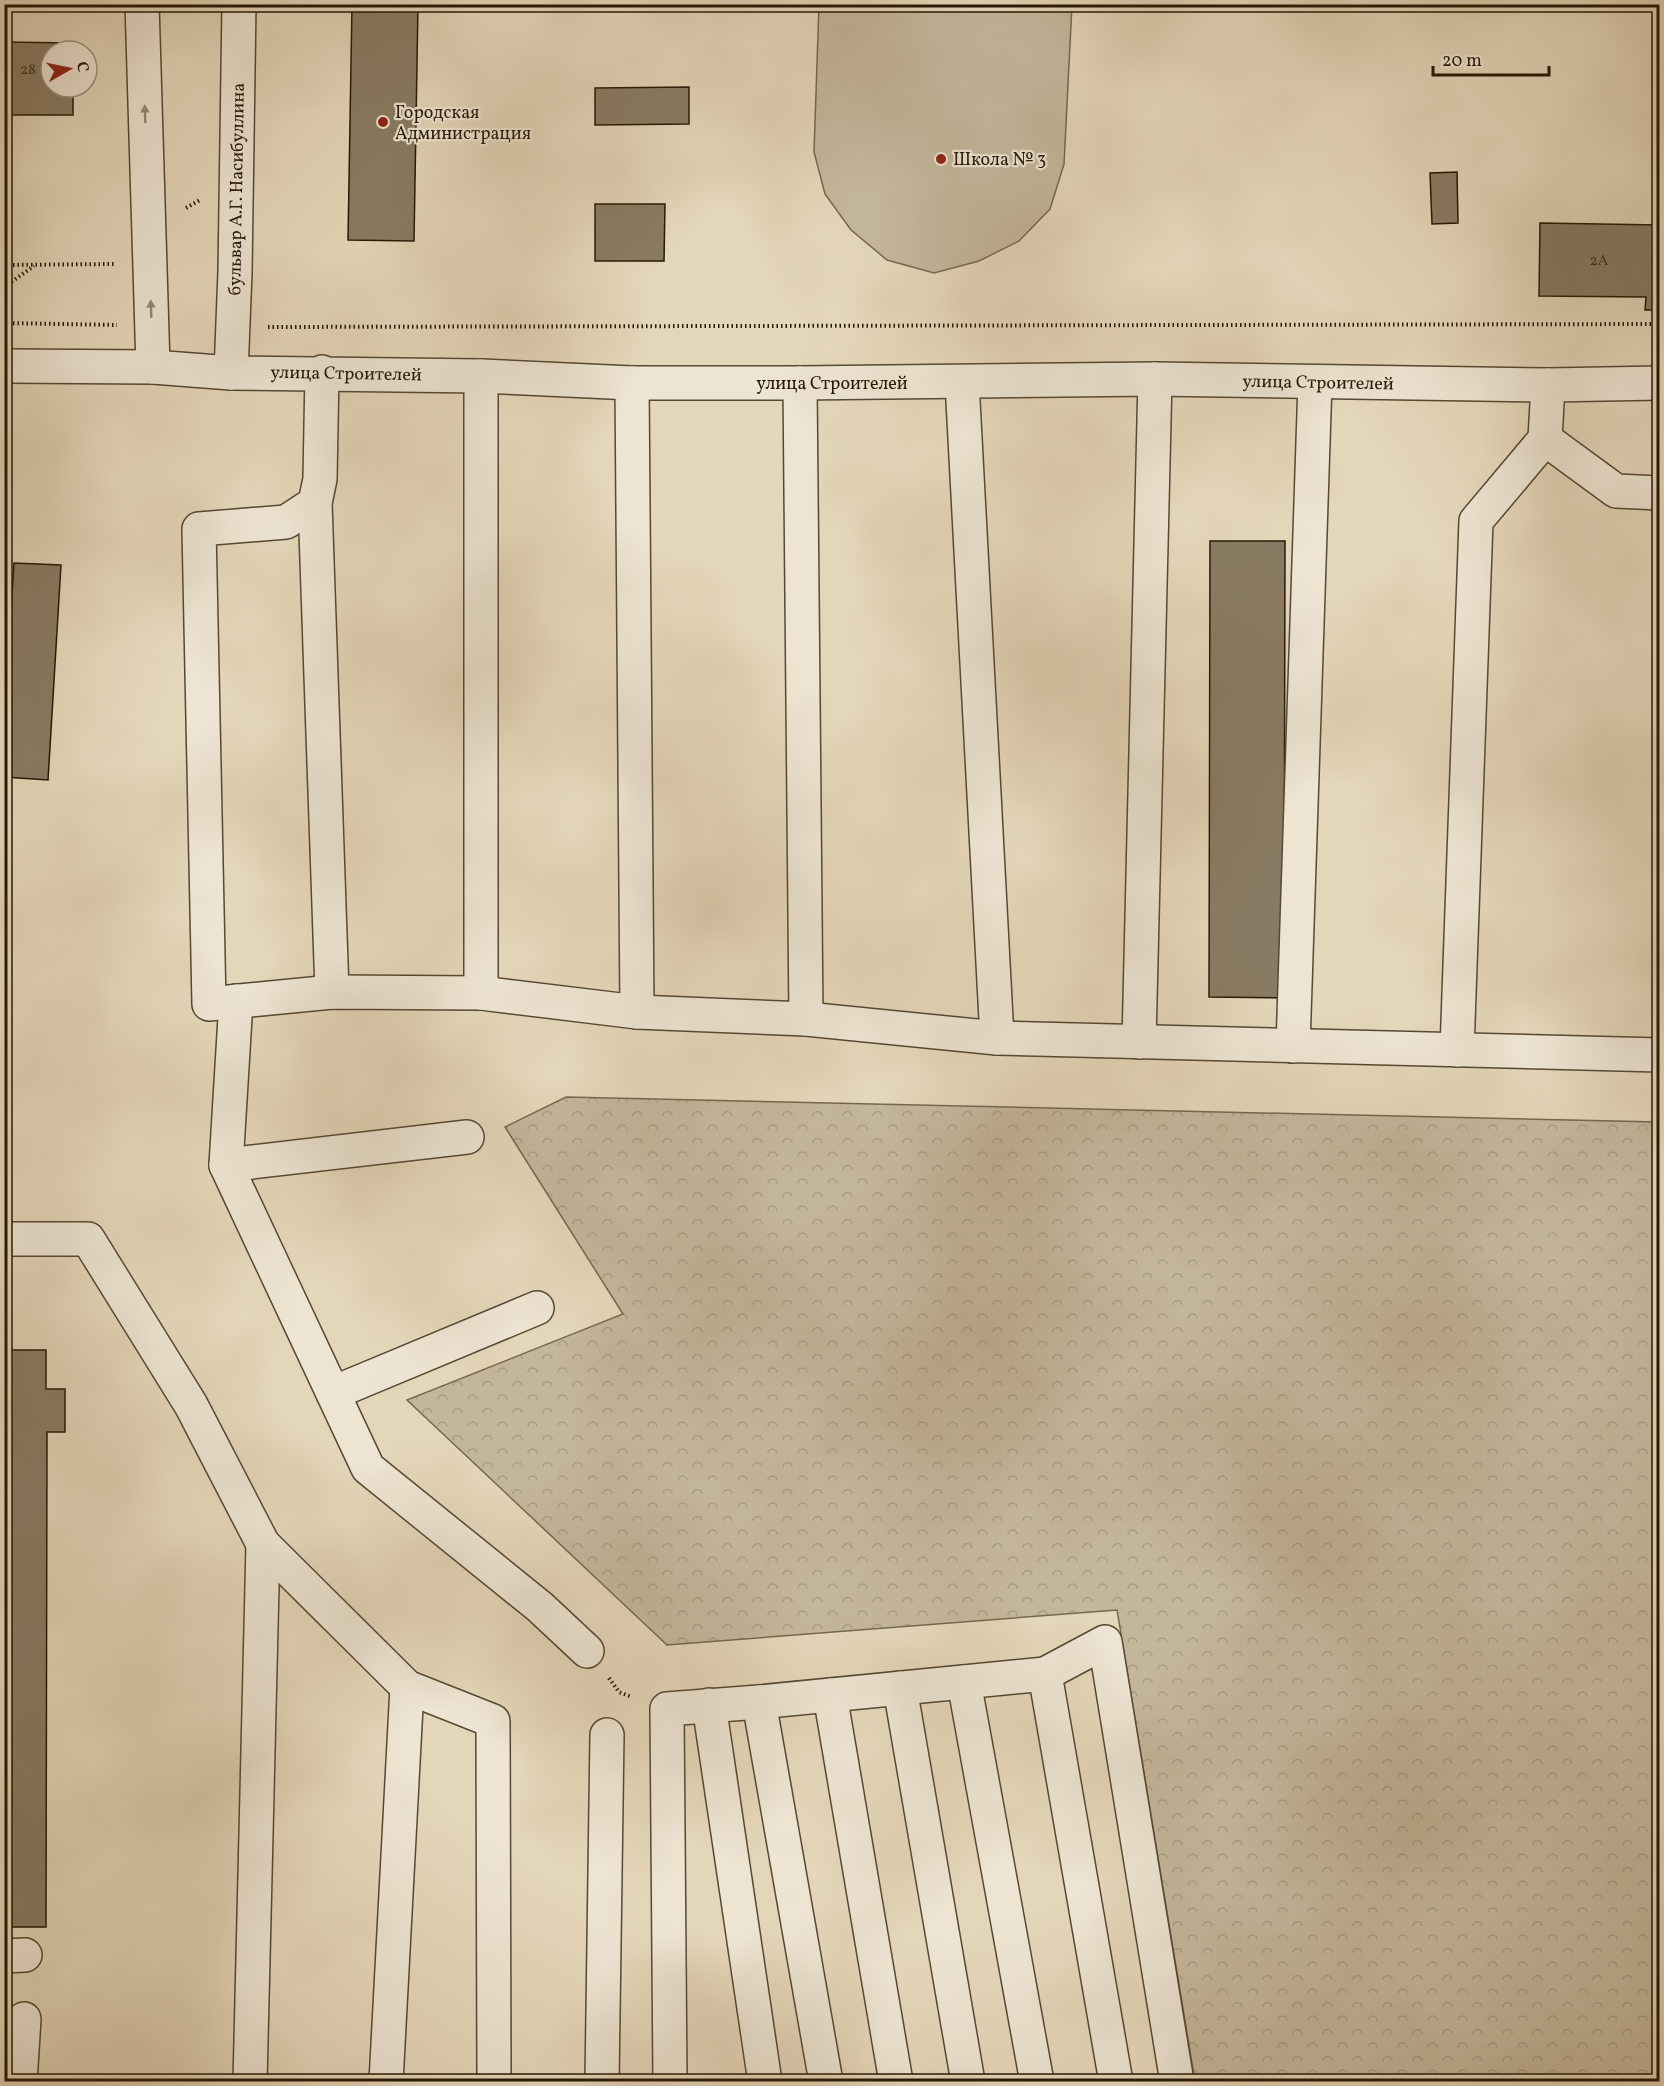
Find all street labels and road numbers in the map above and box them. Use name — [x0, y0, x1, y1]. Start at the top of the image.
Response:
street label: бульвар А.Г. Насибуллина — [223, 82, 252, 296]
street label: улица Строителей — [270, 361, 422, 388]
street label: улица Строителей — [1242, 370, 1394, 397]
street label: улица Строителей — [756, 372, 908, 397]

